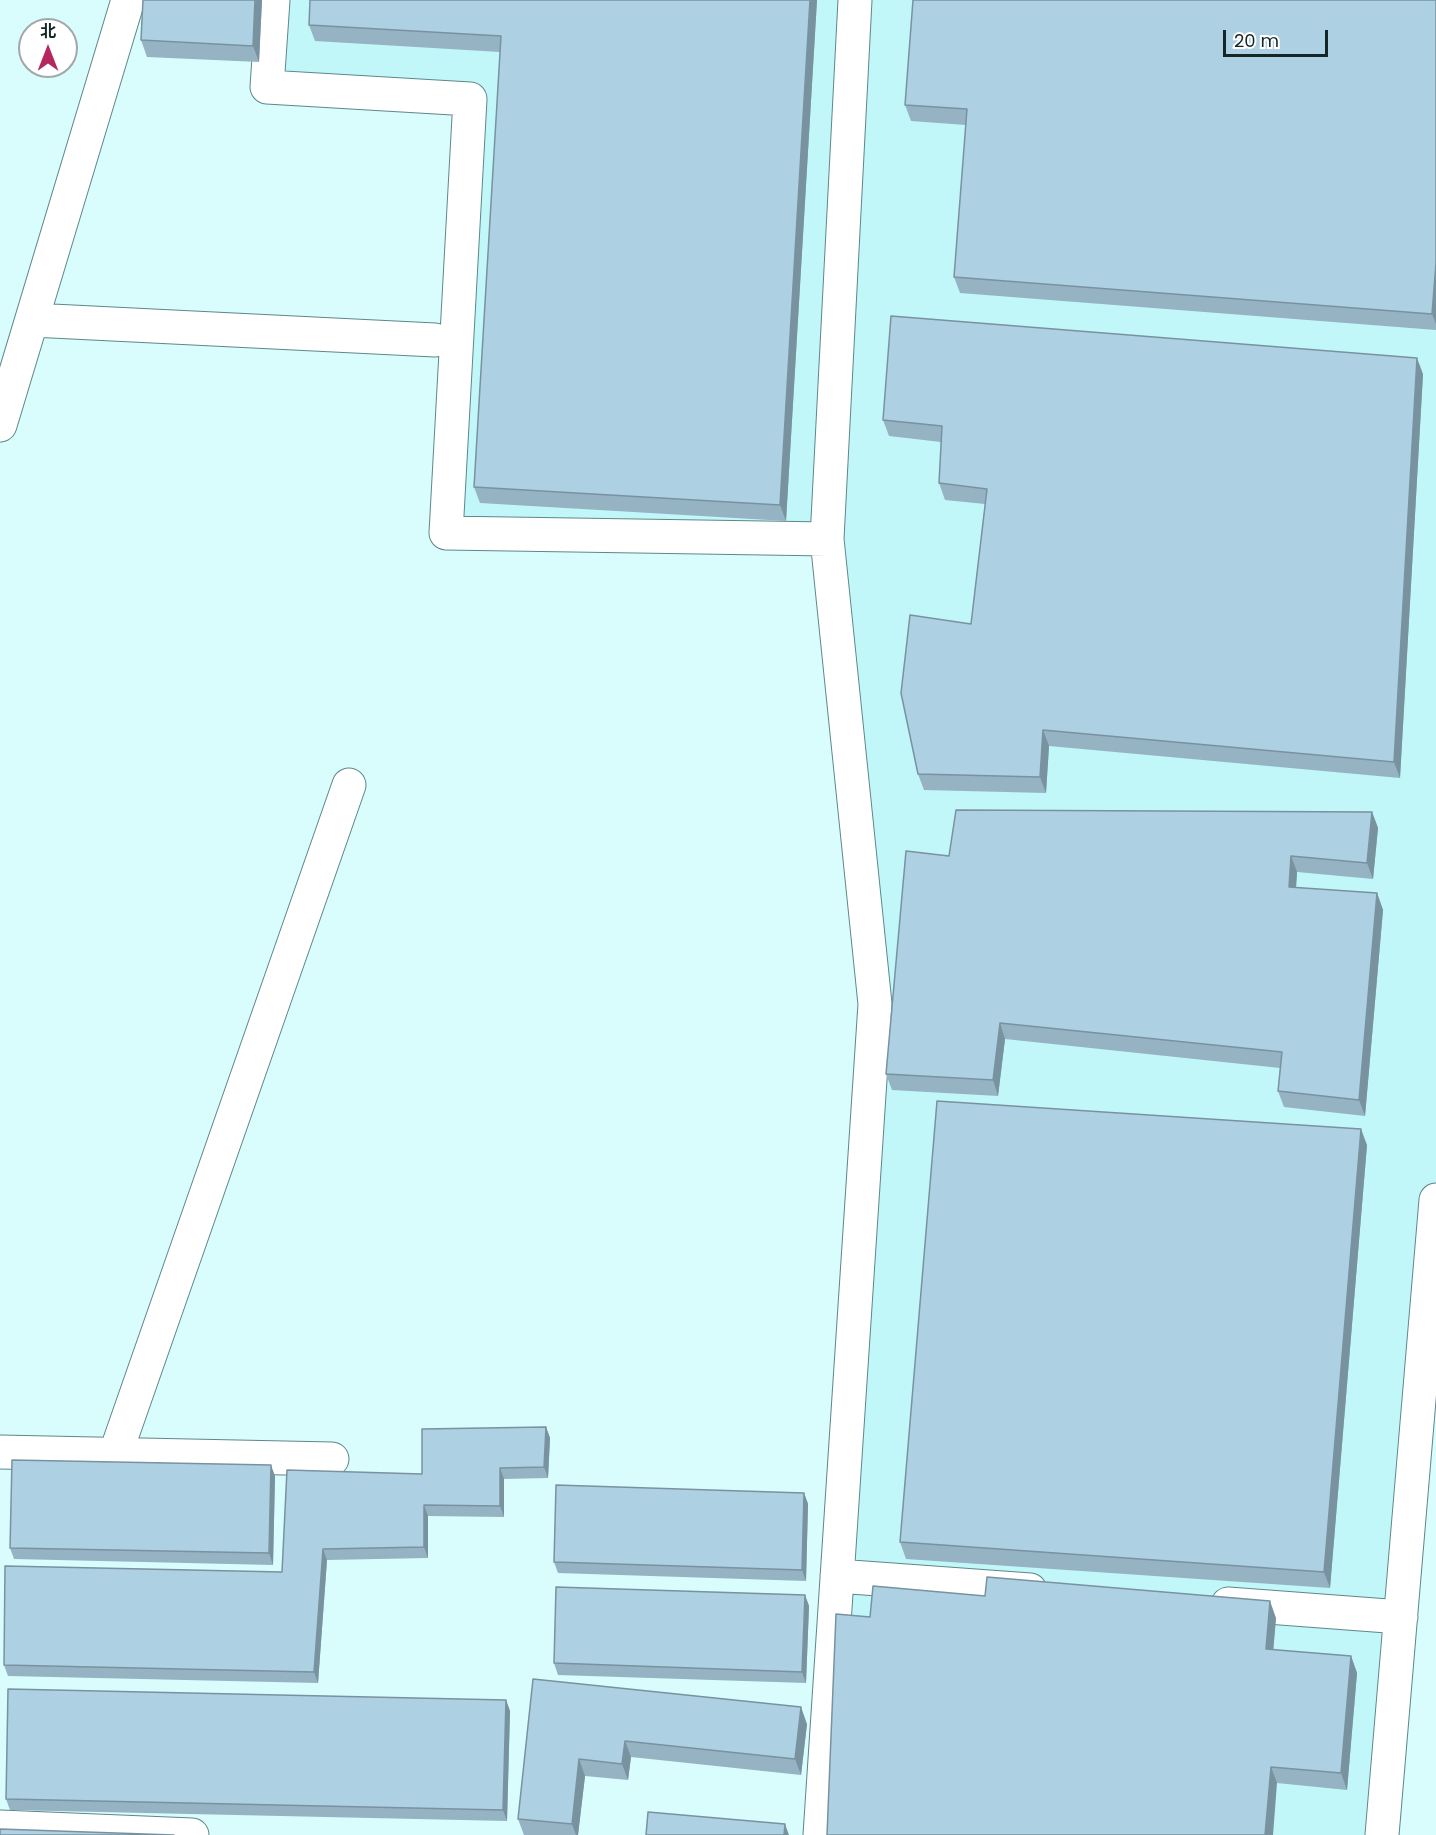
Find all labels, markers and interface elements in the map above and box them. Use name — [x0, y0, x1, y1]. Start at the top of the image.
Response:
north arrow — [18, 18, 78, 78]
scale bar — [1226, 18, 1331, 56]
text: 北 — [40, 20, 56, 43]
text: 20 m — [1234, 28, 1279, 53]

